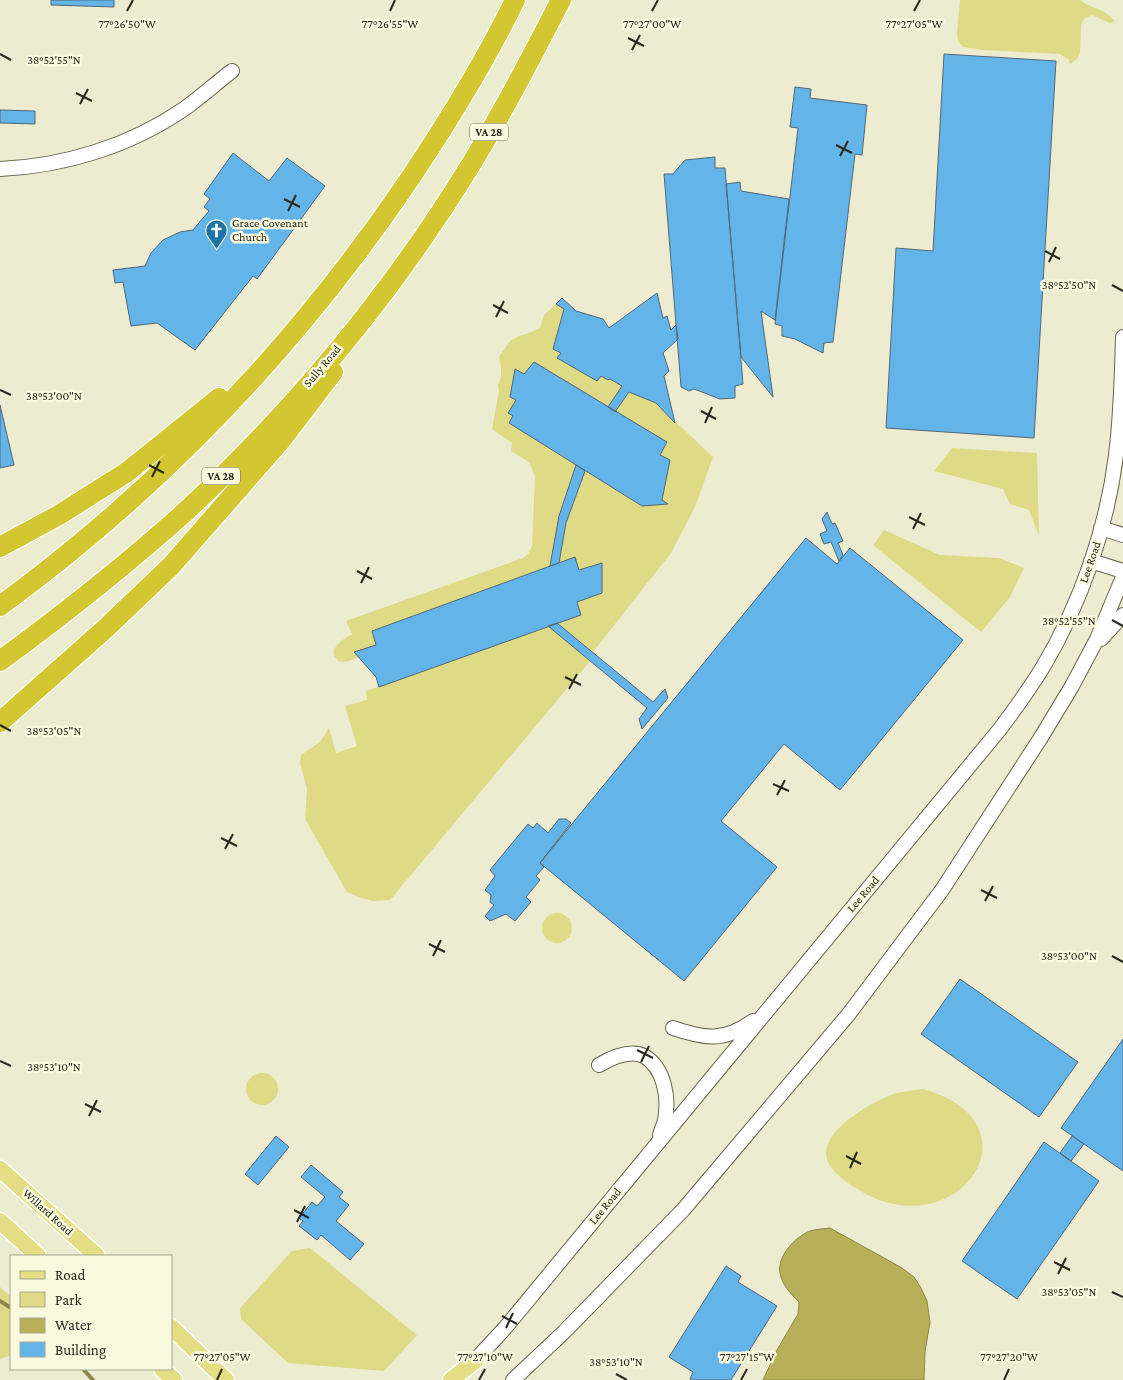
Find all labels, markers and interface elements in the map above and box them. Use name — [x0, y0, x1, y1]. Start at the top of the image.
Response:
text: 77°26'50"W — [98, 17, 156, 31]
text: 77°26'55"W — [362, 17, 418, 31]
text: 77°27'00"W — [623, 17, 681, 31]
text: 77°27'05"W — [885, 17, 943, 31]
text: 38°52'55"N — [27, 53, 81, 67]
road number: VA 28 — [470, 124, 508, 140]
place label: Grace Covenant Church — [232, 216, 309, 244]
church icon: Grace Covenant Church — [204, 218, 228, 249]
text: 38°52'50"N — [1042, 278, 1096, 292]
street label: Sully Road — [300, 342, 344, 390]
text: 38°53'00"N — [26, 389, 82, 403]
road number: VA 28 — [202, 468, 240, 484]
street label: Lee Road — [1076, 539, 1104, 585]
text: 38°52'55"N — [1042, 614, 1096, 628]
text: 38°53'05"N — [27, 724, 82, 738]
street label: Lee Road — [844, 872, 883, 915]
text: 38°53'00"N — [1041, 949, 1097, 963]
text: 38°53'10"N — [27, 1060, 81, 1074]
street label: Lee Road — [586, 1184, 624, 1227]
street label: Willard Road — [20, 1186, 76, 1239]
legend — [10, 1255, 172, 1370]
text: Road — [55, 1267, 86, 1283]
text: 38°53'05"N — [1042, 1285, 1097, 1299]
text: Park — [55, 1292, 82, 1308]
text: Water — [55, 1317, 92, 1333]
text: Building — [55, 1342, 106, 1359]
text: 77°27'05"W — [193, 1350, 251, 1364]
text: 77°27'10"W — [457, 1350, 513, 1364]
text: 77°27'15"W — [720, 1350, 774, 1364]
text: 77°27'20"W — [980, 1350, 1038, 1364]
text: 38°53'10"N — [589, 1355, 643, 1369]

